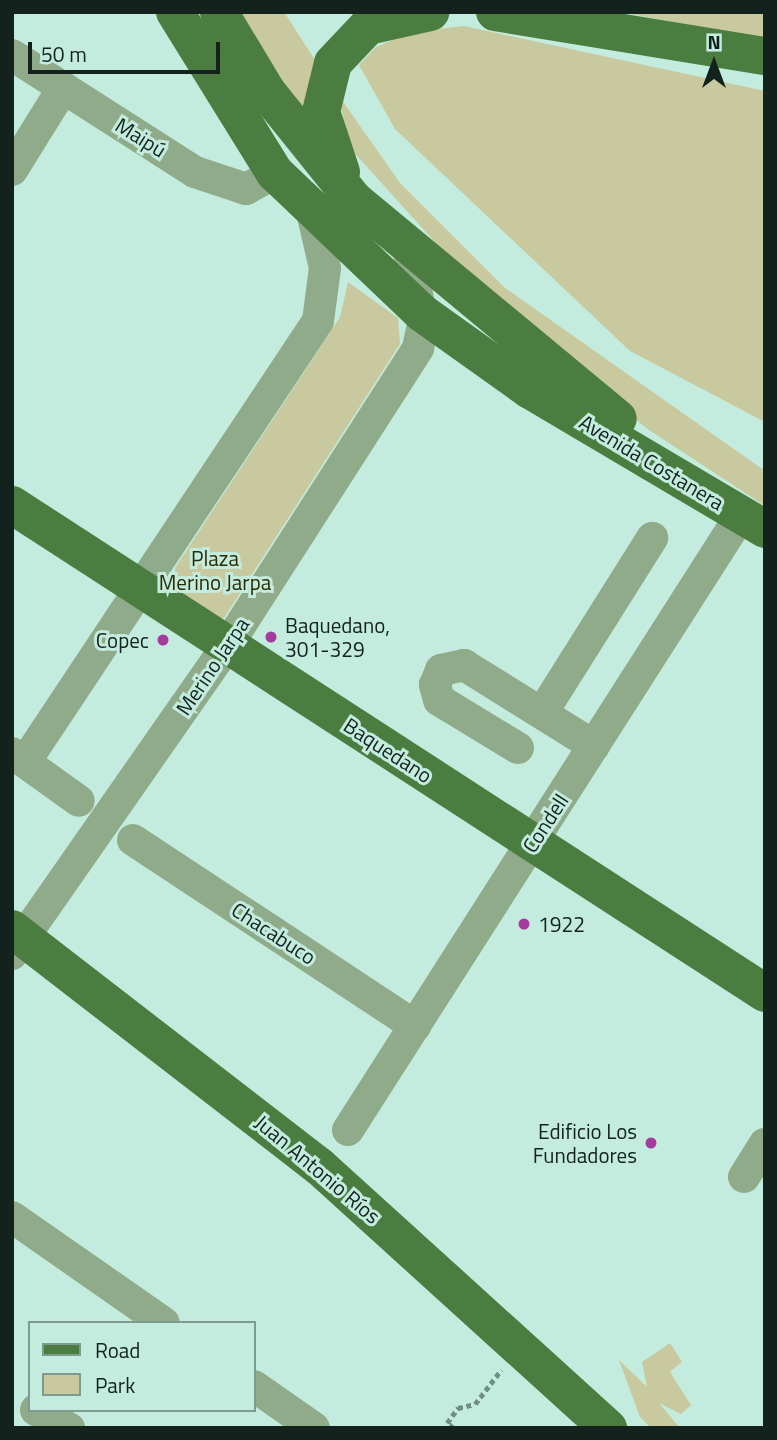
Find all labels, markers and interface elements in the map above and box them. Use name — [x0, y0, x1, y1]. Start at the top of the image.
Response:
text: N — [707, 27, 721, 56]
scale bar — [32, 28, 224, 72]
north arrow — [679, 28, 749, 98]
text: 50 m — [41, 38, 87, 70]
street label: Maipú — [111, 112, 171, 162]
street label: Avenida Costanera — [575, 409, 729, 515]
park label: Plaza Merino Jarpa — [159, 545, 271, 595]
street label: Merino Jarpa — [170, 612, 254, 720]
place label: Baquedano, 301-329 — [285, 612, 390, 662]
place label: Copec — [96, 627, 149, 653]
marker: Baquedano, 301-329 — [263, 629, 279, 645]
marker: Copec — [155, 632, 171, 648]
street label: Baquedano — [339, 712, 437, 788]
street label: Condell — [517, 789, 573, 857]
street label: Chacabuco — [227, 897, 321, 969]
place label: 1922 — [538, 911, 585, 937]
marker: 1922 — [516, 916, 532, 932]
street label: Juan Antonio Ríos — [250, 1109, 386, 1229]
place label: Edificio Los Fundadores — [533, 1118, 637, 1168]
marker: Edificio Los Fundadores — [643, 1135, 659, 1151]
legend — [28, 1321, 256, 1412]
text: Road — [95, 1334, 140, 1366]
text: Park — [95, 1369, 135, 1401]

